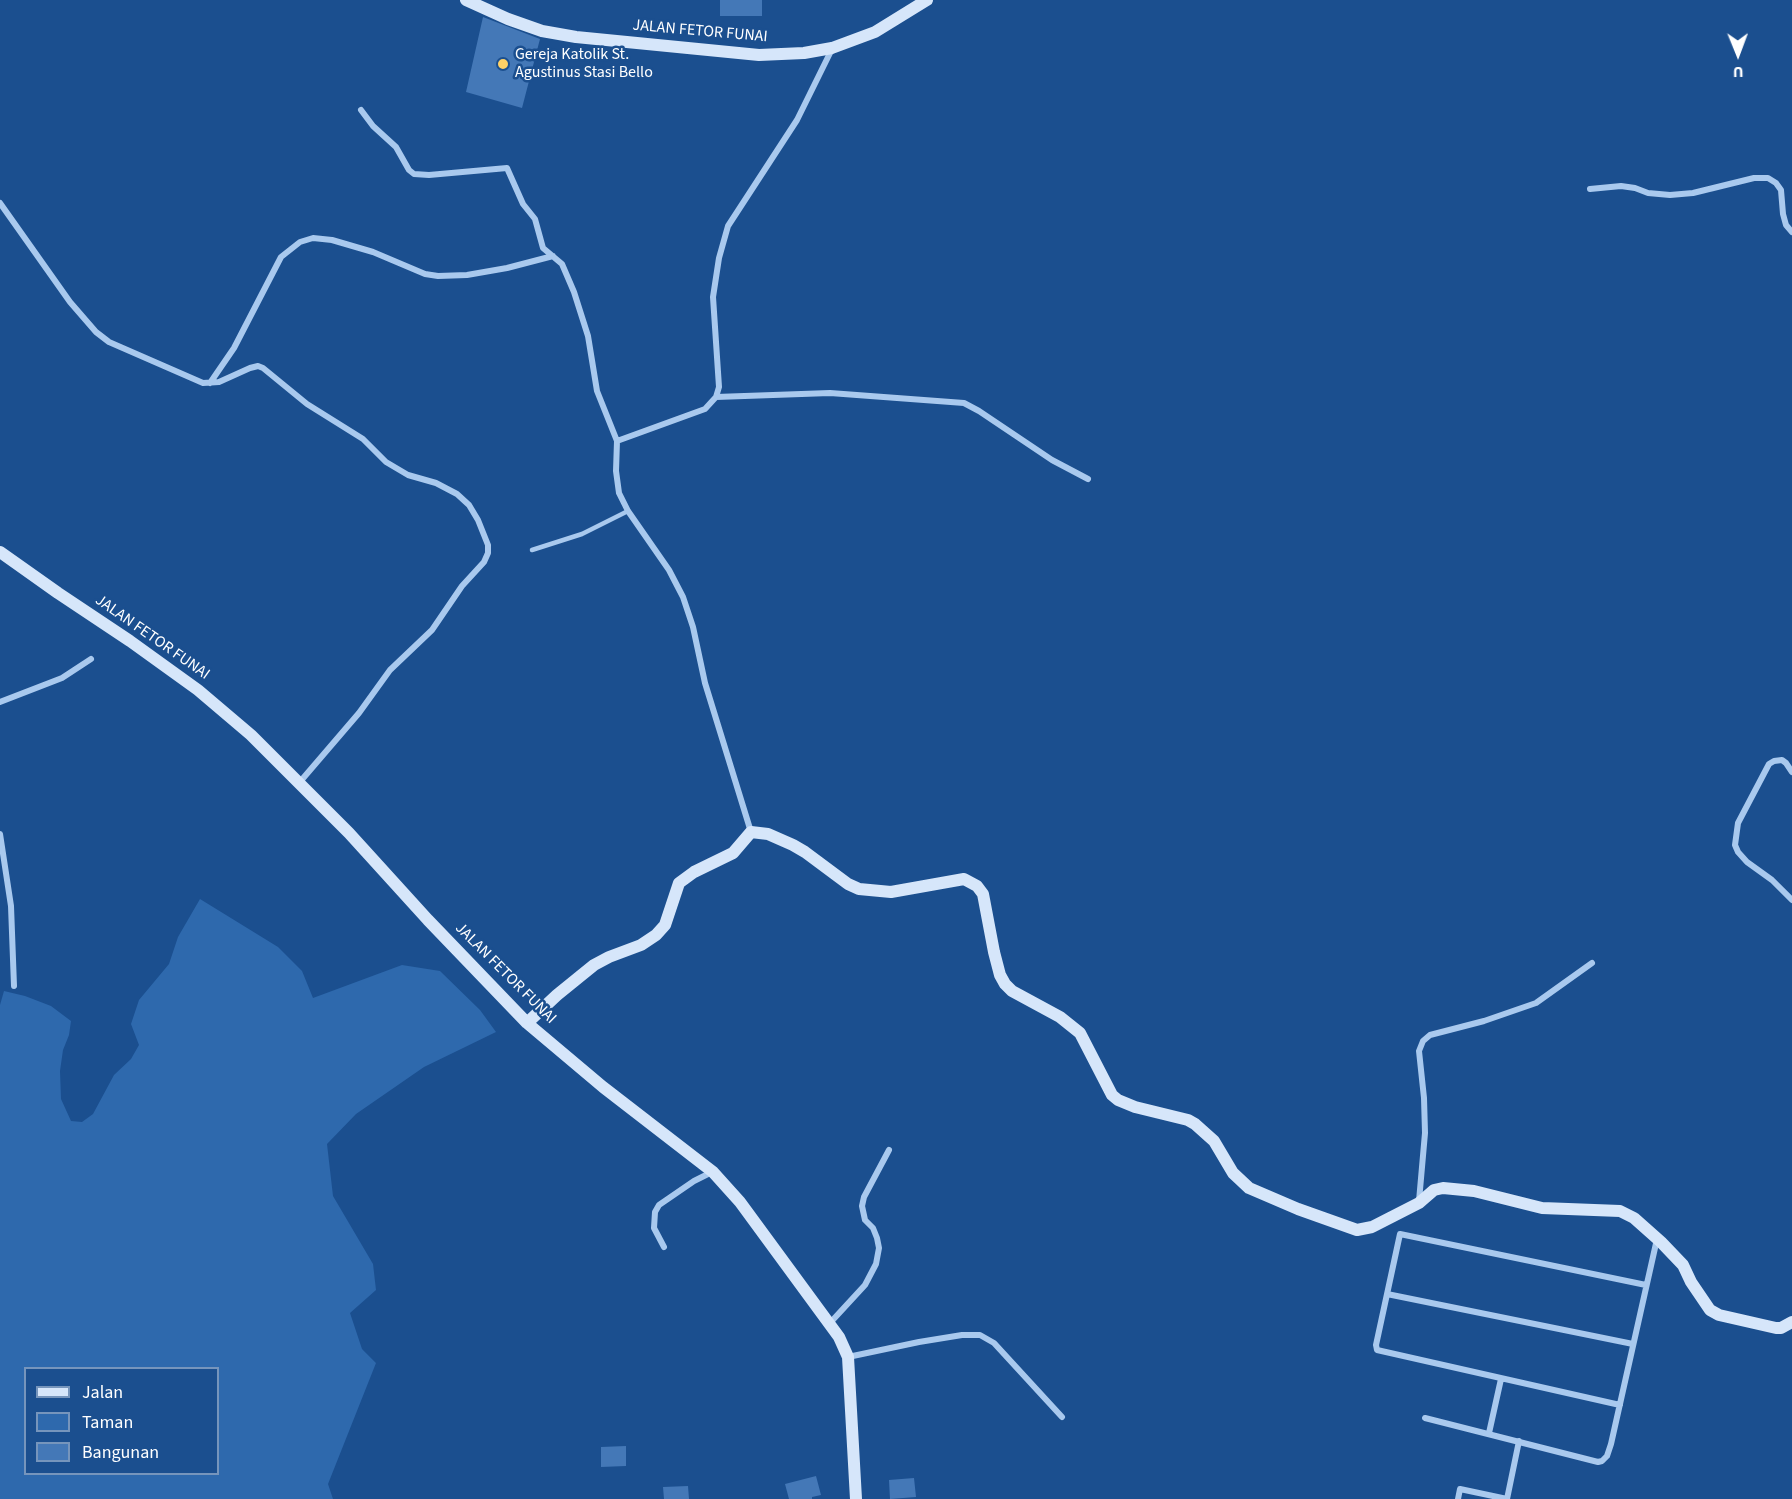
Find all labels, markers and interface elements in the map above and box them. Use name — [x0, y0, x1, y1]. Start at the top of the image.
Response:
street label: JALAN FETOR FUNAI — [632, 17, 768, 47]
north arrow — [1708, 24, 1768, 84]
place label: Gereja Katolik St. Agustinus Stasi Bello — [515, 45, 653, 83]
marker: Gereja Katolik St. Agustinus Stasi Bello — [496, 57, 510, 71]
text: U — [1733, 61, 1744, 83]
street label: JALAN FETOR FUNAI — [91, 591, 213, 685]
street label: JALAN FETOR FUNAI — [450, 919, 560, 1029]
legend — [24, 1367, 219, 1475]
text: Jalan — [82, 1380, 123, 1405]
text: Taman — [82, 1410, 133, 1435]
text: Bangunan — [82, 1440, 159, 1465]

